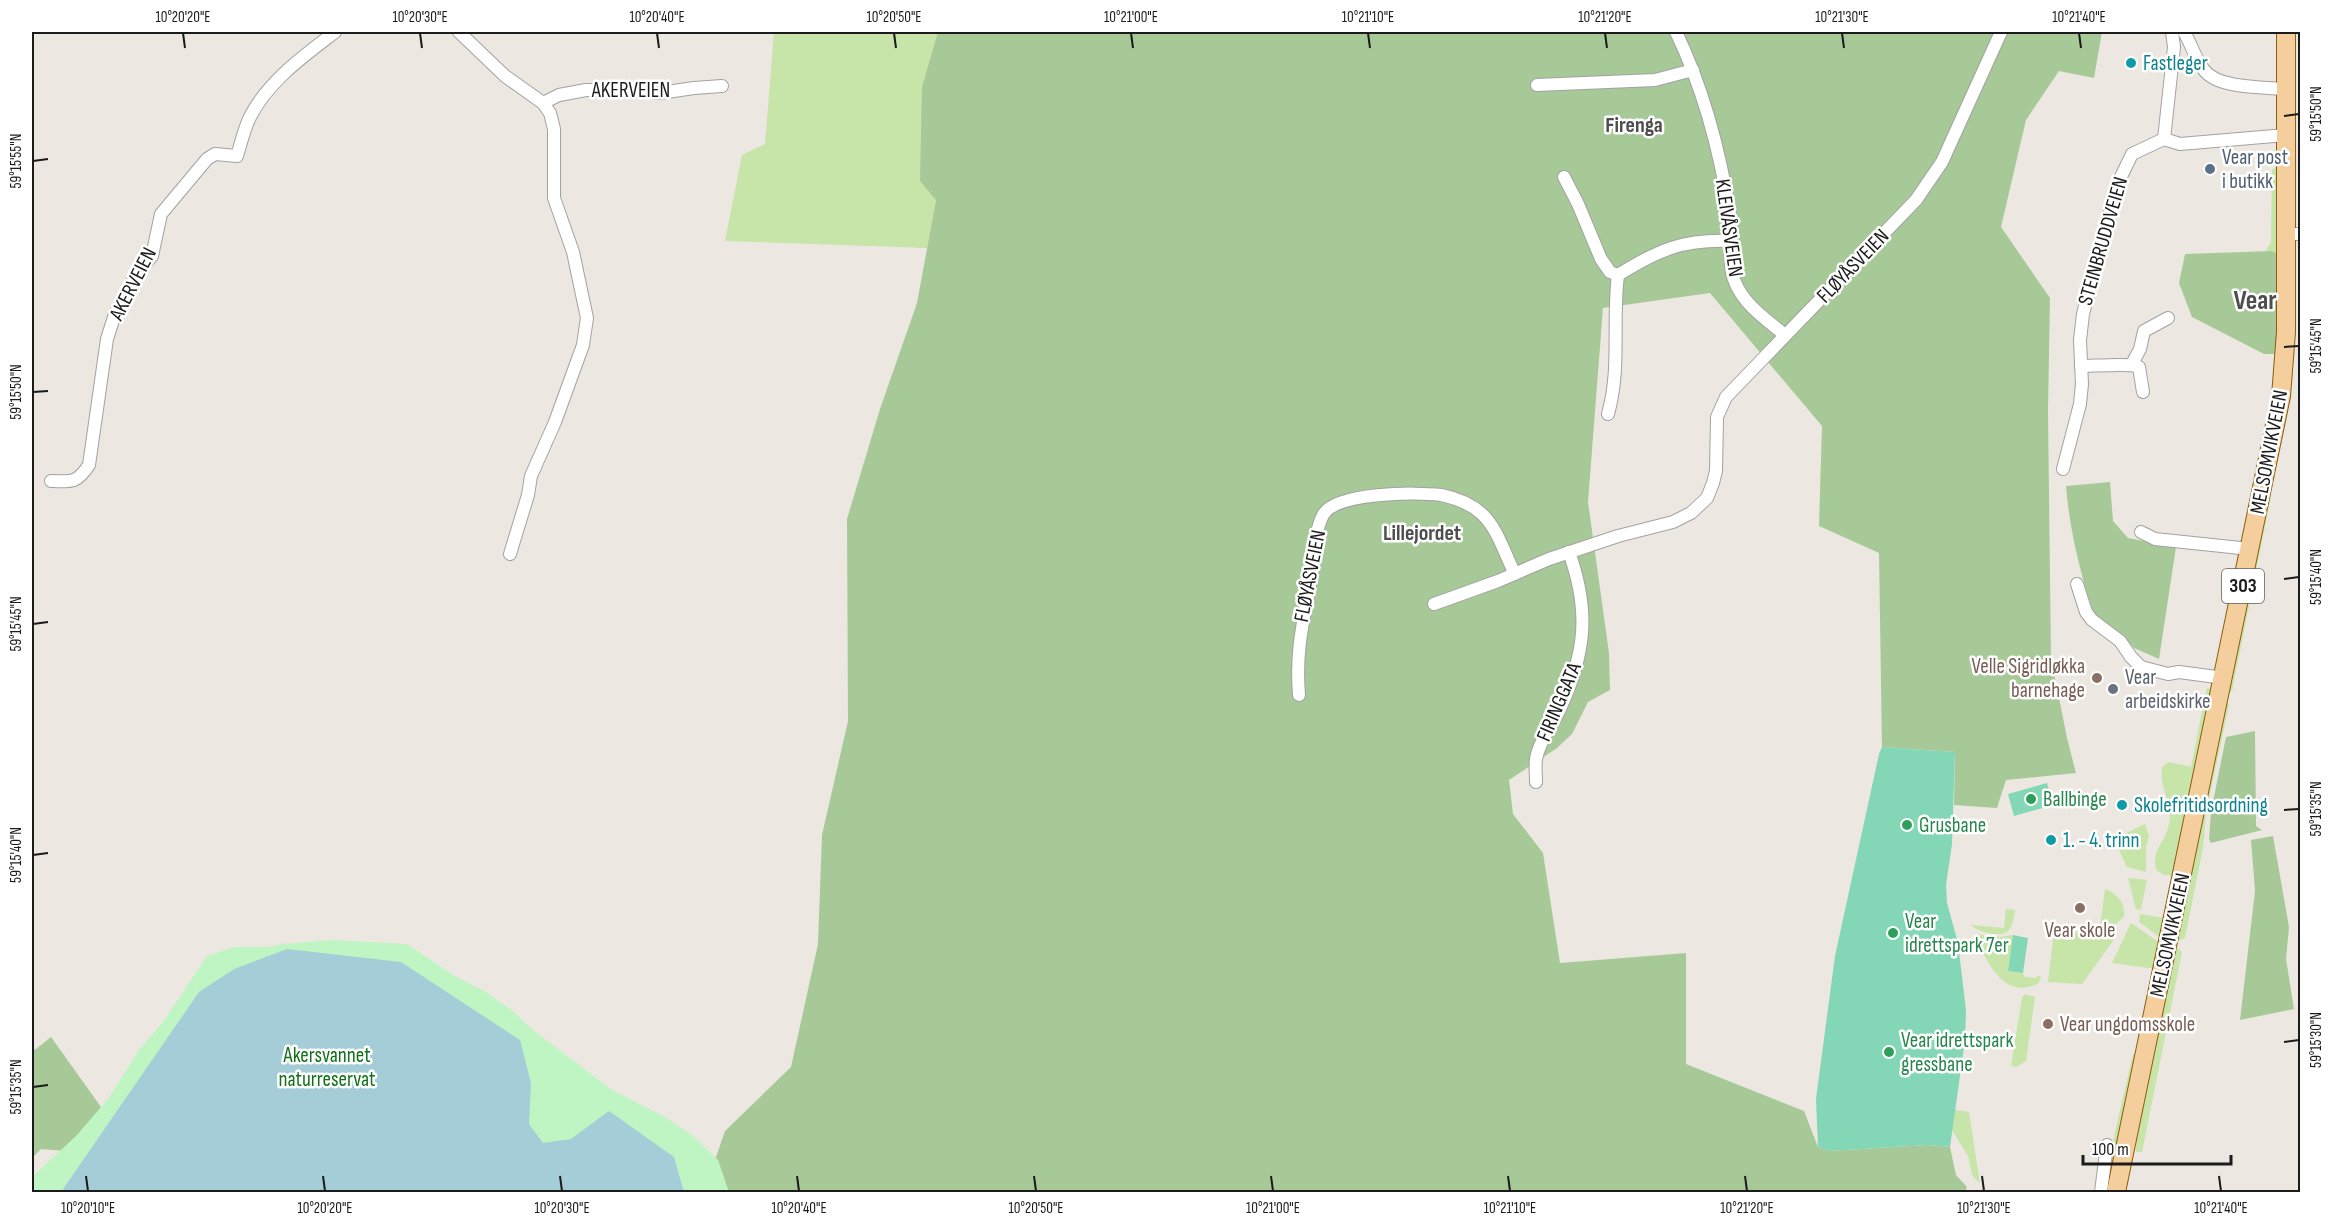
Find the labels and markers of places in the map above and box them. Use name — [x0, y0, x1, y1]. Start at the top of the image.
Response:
place label: Fastleger — [2143, 51, 2208, 76]
marker: Fastleger — [2124, 56, 2138, 70]
place label: Vear post i butikk — [2222, 145, 2288, 194]
marker: Vear post i butikk — [2203, 162, 2217, 176]
place label: Velle Sigridløkka barnehage — [1971, 654, 2085, 703]
place label: Vear arbeidskirke — [2125, 665, 2211, 714]
marker: Velle Sigridløkka barnehage — [2090, 671, 2104, 685]
marker: Vear arbeidskirke — [2106, 682, 2120, 696]
place label: Ballbinge — [2043, 787, 2107, 812]
marker: Ballbinge — [2024, 792, 2038, 806]
place label: Skolefritidsordning — [2134, 793, 2268, 818]
marker: Skolefritidsordning — [2115, 798, 2129, 812]
place label: Grusbane — [1919, 813, 1986, 838]
marker: Grusbane — [1900, 818, 1914, 832]
place label: 1. - 4. trinn — [2063, 828, 2140, 853]
marker: 1. - 4. trinn — [2044, 833, 2058, 847]
marker: Vear skole — [2073, 901, 2087, 915]
place label: Vear idrettspark 7er — [1905, 909, 2009, 958]
place label: Vear skole — [2045, 918, 2115, 943]
marker: Vear idrettspark 7er — [1886, 926, 1900, 940]
place label: Vear ungdomsskole — [2060, 1012, 2195, 1037]
marker: Vear ungdomsskole — [2041, 1017, 2055, 1031]
place label: Vear idrettspark gressbane — [1901, 1028, 2013, 1077]
marker: Vear idrettspark gressbane — [1882, 1045, 1896, 1059]

